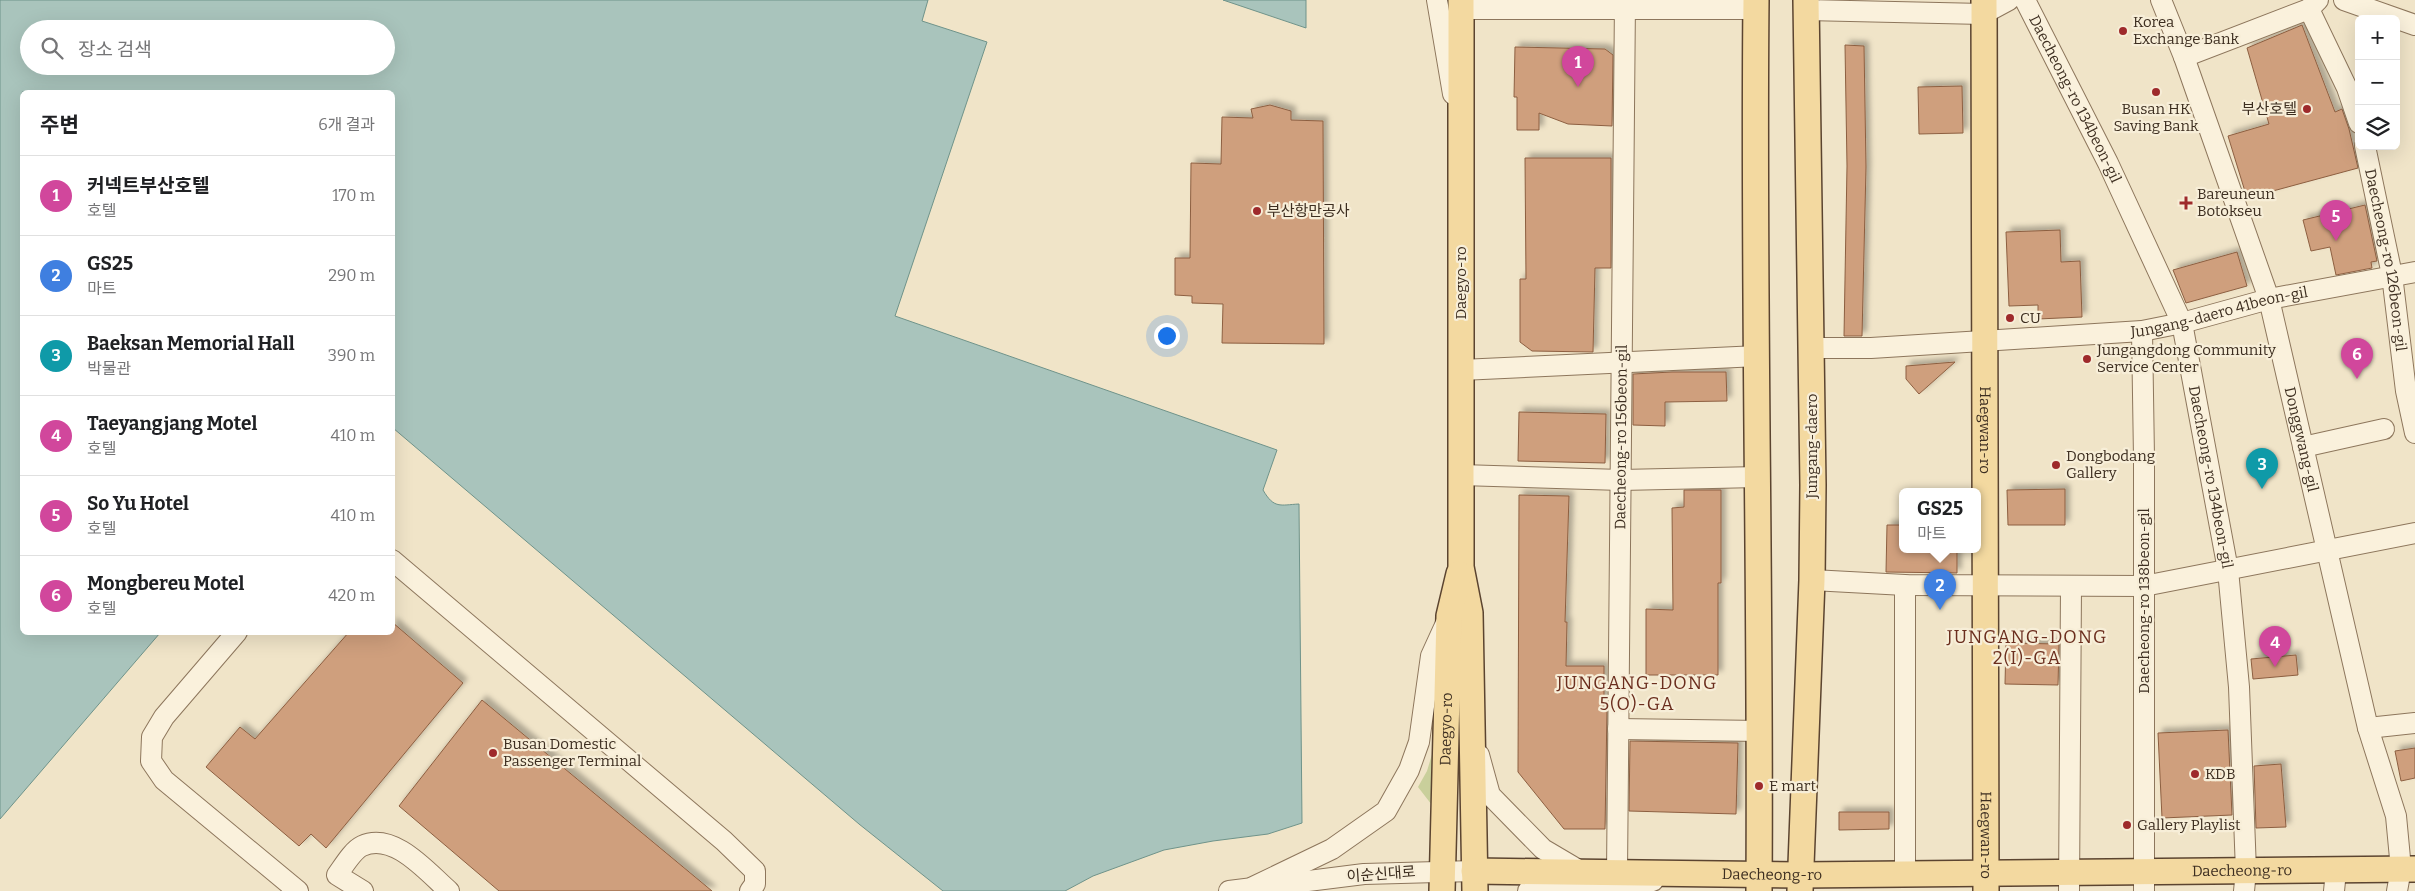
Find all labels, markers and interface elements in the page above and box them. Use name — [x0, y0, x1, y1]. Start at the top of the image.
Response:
street label: Daecheong-ro 134beon-gil — [2025, 12, 2125, 186]
place label: Korea Exchange Bank — [2133, 13, 2240, 48]
map controls — [2355, 15, 2400, 150]
button: + — [2355, 15, 2400, 60]
search box — [20, 20, 395, 75]
marker: Korea Exchange Bank — [2117, 25, 2129, 37]
icon: search — [38, 34, 66, 62]
text: 장소 검색 — [78, 38, 152, 61]
pin: 1 — [1562, 46, 1594, 87]
button: − — [2355, 60, 2400, 105]
marker: Busan HK Saving Bank — [2150, 86, 2162, 98]
place label: Busan HK Saving Bank — [2113, 100, 2199, 135]
place label: 부산호텔 — [2242, 100, 2297, 118]
marker: 부산호텔 — [2301, 103, 2313, 115]
button: layers — [2355, 105, 2400, 150]
text: 주변 — [40, 112, 79, 138]
text: 6개 결과 — [318, 115, 375, 134]
street label: Daecheong-ro 126beon-gil — [2361, 167, 2410, 352]
text: 커넥트부산호텔 — [87, 174, 209, 197]
place label: Bareuneun Botokseu — [2197, 185, 2275, 220]
text: 1 — [53, 186, 59, 205]
text: 170 m — [332, 186, 375, 205]
marker: Bareuneun Botokseu — [2179, 196, 2193, 210]
pin: 5 — [2320, 200, 2352, 241]
text: 호텔 — [87, 201, 116, 220]
place label: 부산항만공사 — [1267, 202, 1350, 220]
marker: 부산항만공사 — [1251, 205, 1263, 217]
street label: Daegyo-ro — [1452, 246, 1470, 320]
text: GS25 — [87, 252, 133, 275]
text: 2 — [51, 266, 61, 285]
text: 290 m — [328, 266, 375, 285]
text: 마트 — [87, 279, 116, 298]
street label: Jungang-daero 41beon-gil — [2129, 283, 2309, 341]
place label: CU — [2020, 309, 2041, 327]
marker: CU — [2004, 312, 2016, 324]
your location — [1154, 323, 1180, 349]
text: Baeksan Memorial Hall — [87, 332, 295, 355]
pin: 6 — [2341, 338, 2373, 379]
place label: Jungangdong Community Service Center — [2096, 341, 2276, 376]
street label: Daecheong-ro 156beon-gil — [1611, 344, 1631, 530]
text: 3 — [51, 346, 61, 365]
text: 390 m — [328, 346, 375, 365]
marker: Jungangdong Community Service Center — [2081, 353, 2093, 365]
text: 박물관 — [87, 359, 131, 378]
street label: Daecheong-ro 134beon-gil — [2185, 384, 2237, 570]
street label: Donggwang-gil — [2281, 385, 2322, 494]
street label: Haegwan-ro — [1976, 386, 1994, 474]
street label: Jungang-daero — [1803, 394, 1821, 499]
text: Taeyangjang Motel — [87, 412, 257, 435]
text: 4 — [51, 426, 61, 445]
text: 410 m — [330, 426, 375, 445]
text: 호텔 — [87, 439, 116, 458]
place label: Dongbodang Gallery — [2066, 447, 2155, 482]
pin: 3 — [2246, 448, 2278, 489]
marker: Dongbodang Gallery — [2050, 459, 2062, 471]
popup — [1899, 488, 1981, 553]
text: So Yu Hotel — [87, 492, 189, 515]
text: GS25 — [1917, 497, 1963, 520]
text: 5 — [52, 506, 60, 525]
text: 410 m — [330, 506, 375, 525]
street label: Daecheong-ro 138beon-gil — [2135, 508, 2153, 694]
text: 호텔 — [87, 519, 116, 538]
text: 마트 — [1917, 524, 1946, 543]
pin: 2 — [1924, 569, 1956, 610]
text: Mongbereu Motel — [87, 572, 244, 595]
text: 6 — [51, 586, 61, 605]
text: 420 m — [328, 586, 375, 605]
text: 호텔 — [87, 599, 116, 618]
district label: JUNGANG-DONG 2(I)-GA — [1946, 626, 2107, 669]
pin: 4 — [2259, 626, 2291, 667]
district label: JUNGANG-DONG 5(O)-GA — [1556, 672, 1717, 715]
street label: Daegyo-ro — [1436, 692, 1456, 766]
place label: Busan Domestic Passenger Terminal — [503, 735, 641, 770]
marker: Busan Domestic Passenger Terminal — [487, 747, 499, 759]
place label: KDB — [2205, 765, 2236, 783]
marker: KDB — [2189, 768, 2201, 780]
place label: E mart — [1769, 777, 1816, 795]
marker: E mart — [1753, 780, 1765, 792]
street label: Haegwan-ro — [1977, 791, 1995, 879]
place label: Gallery Playlist — [2137, 816, 2241, 834]
marker: Gallery Playlist — [2121, 819, 2133, 831]
street label: Daecheong-ro — [2192, 861, 2292, 880]
street label: 이순신대로 — [1346, 863, 1416, 885]
street label: Daecheong-ro — [1722, 865, 1822, 884]

